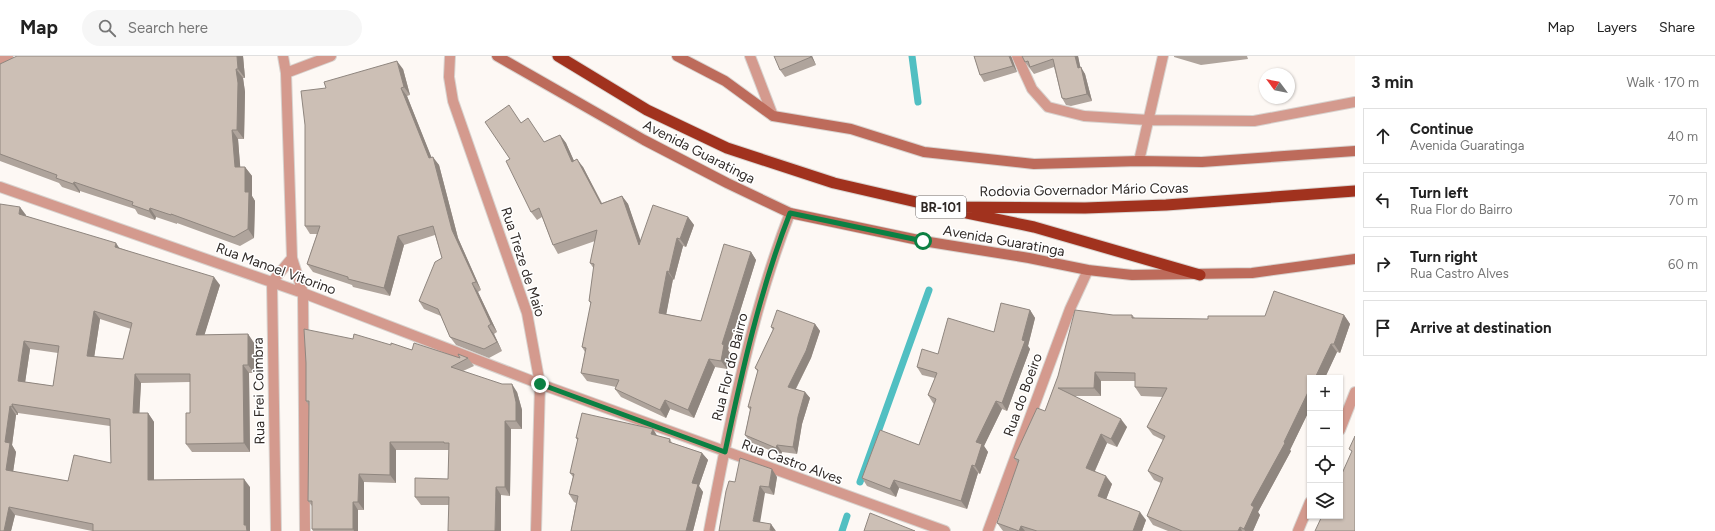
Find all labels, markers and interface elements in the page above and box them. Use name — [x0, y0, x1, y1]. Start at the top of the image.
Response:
search box — [82, 10, 362, 46]
text: Map — [20, 16, 58, 39]
icon: search — [96, 17, 118, 39]
text: Search here — [128, 19, 208, 37]
text: Map — [1547, 19, 1575, 36]
text: Layers — [1597, 19, 1637, 36]
text: Share — [1659, 19, 1695, 36]
north arrow — [1259, 68, 1295, 104]
text: 3 min — [1371, 72, 1413, 92]
text: Walk · 170 m — [1627, 75, 1699, 90]
street label: Avenida Guaratinga — [640, 116, 758, 188]
text: Continue — [1410, 120, 1473, 138]
icon: ahead — [1372, 125, 1394, 147]
text: 40 m — [1667, 129, 1698, 144]
text: Avenida Guaratinga — [1410, 138, 1524, 153]
street label: Rodovia Governador Mário Covas — [979, 180, 1189, 200]
text: Turn left — [1410, 184, 1468, 202]
icon: left — [1372, 189, 1394, 211]
text: 70 m — [1668, 193, 1698, 208]
road number: BR-101 — [916, 196, 966, 218]
text: Rua Flor do Bairro — [1410, 202, 1513, 217]
street label: Rua Treze de Maio — [497, 205, 549, 319]
street label: Avenida Guaratinga — [942, 222, 1066, 260]
route start — [914, 232, 932, 250]
street label: Rua Manoel Vitorino — [214, 239, 338, 299]
text: Turn right — [1410, 248, 1478, 266]
icon: right — [1372, 253, 1394, 275]
text: 60 m — [1668, 257, 1698, 272]
text: Rua Castro Alves — [1410, 266, 1509, 281]
street label: Rua Flor do Bairro — [708, 311, 752, 423]
icon: arrive — [1372, 317, 1394, 339]
text: Arrive at destination — [1410, 319, 1551, 337]
street label: Rua Frei Coimbra — [250, 337, 268, 445]
street label: Rua do Boeiro — [1000, 351, 1046, 439]
route end — [531, 375, 549, 393]
map controls — [1307, 375, 1343, 519]
button: + — [1307, 375, 1343, 411]
button: − — [1307, 411, 1343, 447]
street label: Rua Castro Alves — [739, 436, 845, 488]
button: locate — [1307, 447, 1343, 483]
button: layers — [1307, 483, 1343, 519]

